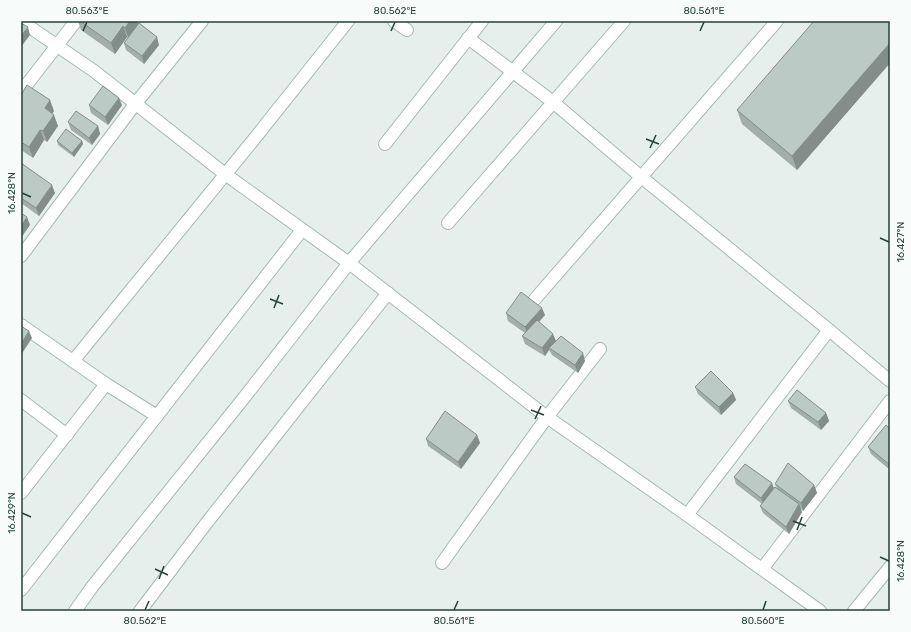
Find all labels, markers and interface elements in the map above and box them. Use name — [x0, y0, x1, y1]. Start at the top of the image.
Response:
text: 80.563°E — [66, 5, 109, 17]
text: 80.562°E — [374, 5, 416, 17]
text: 80.561°E — [683, 5, 725, 17]
text: 16.428°N — [6, 172, 18, 214]
text: 16.427°N — [895, 222, 907, 262]
text: 16.429°N — [6, 492, 18, 534]
text: 16.428°N — [895, 540, 907, 582]
text: 80.562°E — [124, 615, 166, 627]
text: 80.561°E — [433, 615, 475, 627]
text: 80.560°E — [741, 615, 785, 627]

